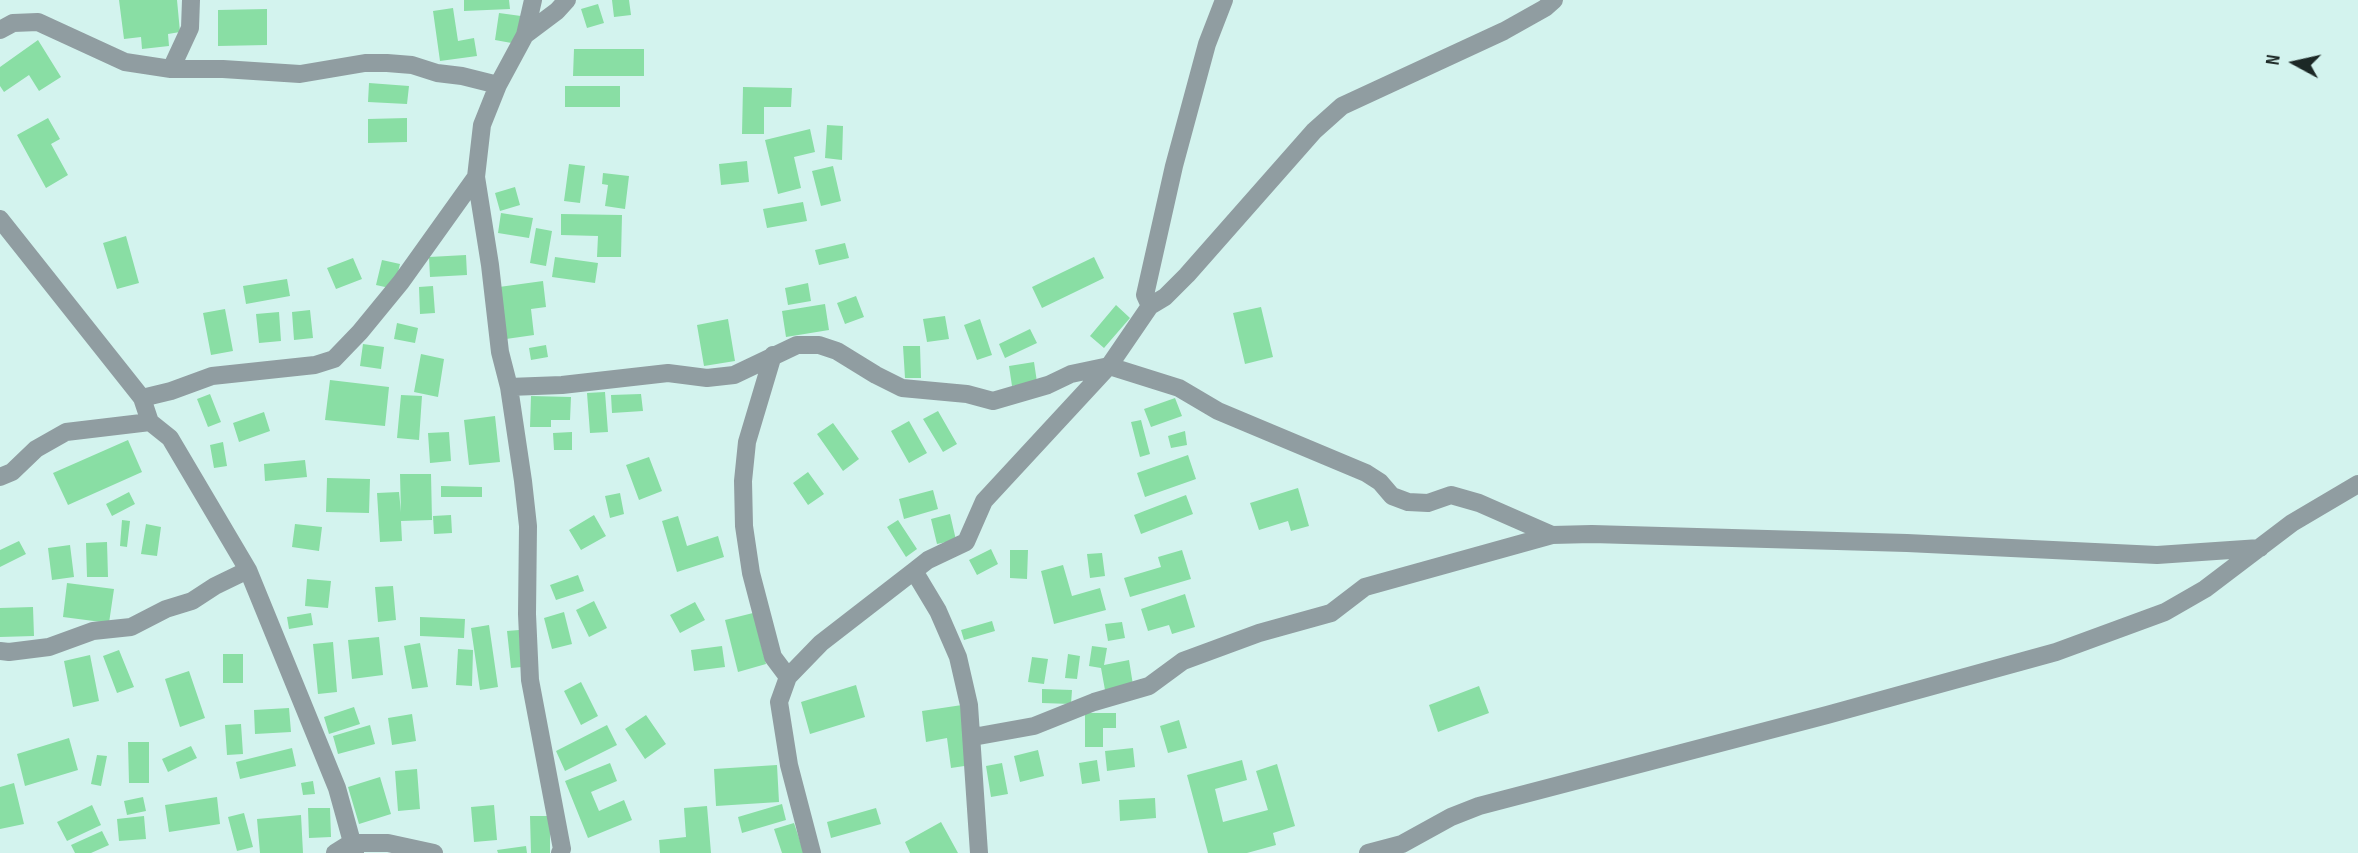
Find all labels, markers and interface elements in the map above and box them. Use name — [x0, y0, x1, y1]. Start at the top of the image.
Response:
north arrow — [2260, 28, 2330, 98]
text: N — [2262, 53, 2286, 67]

